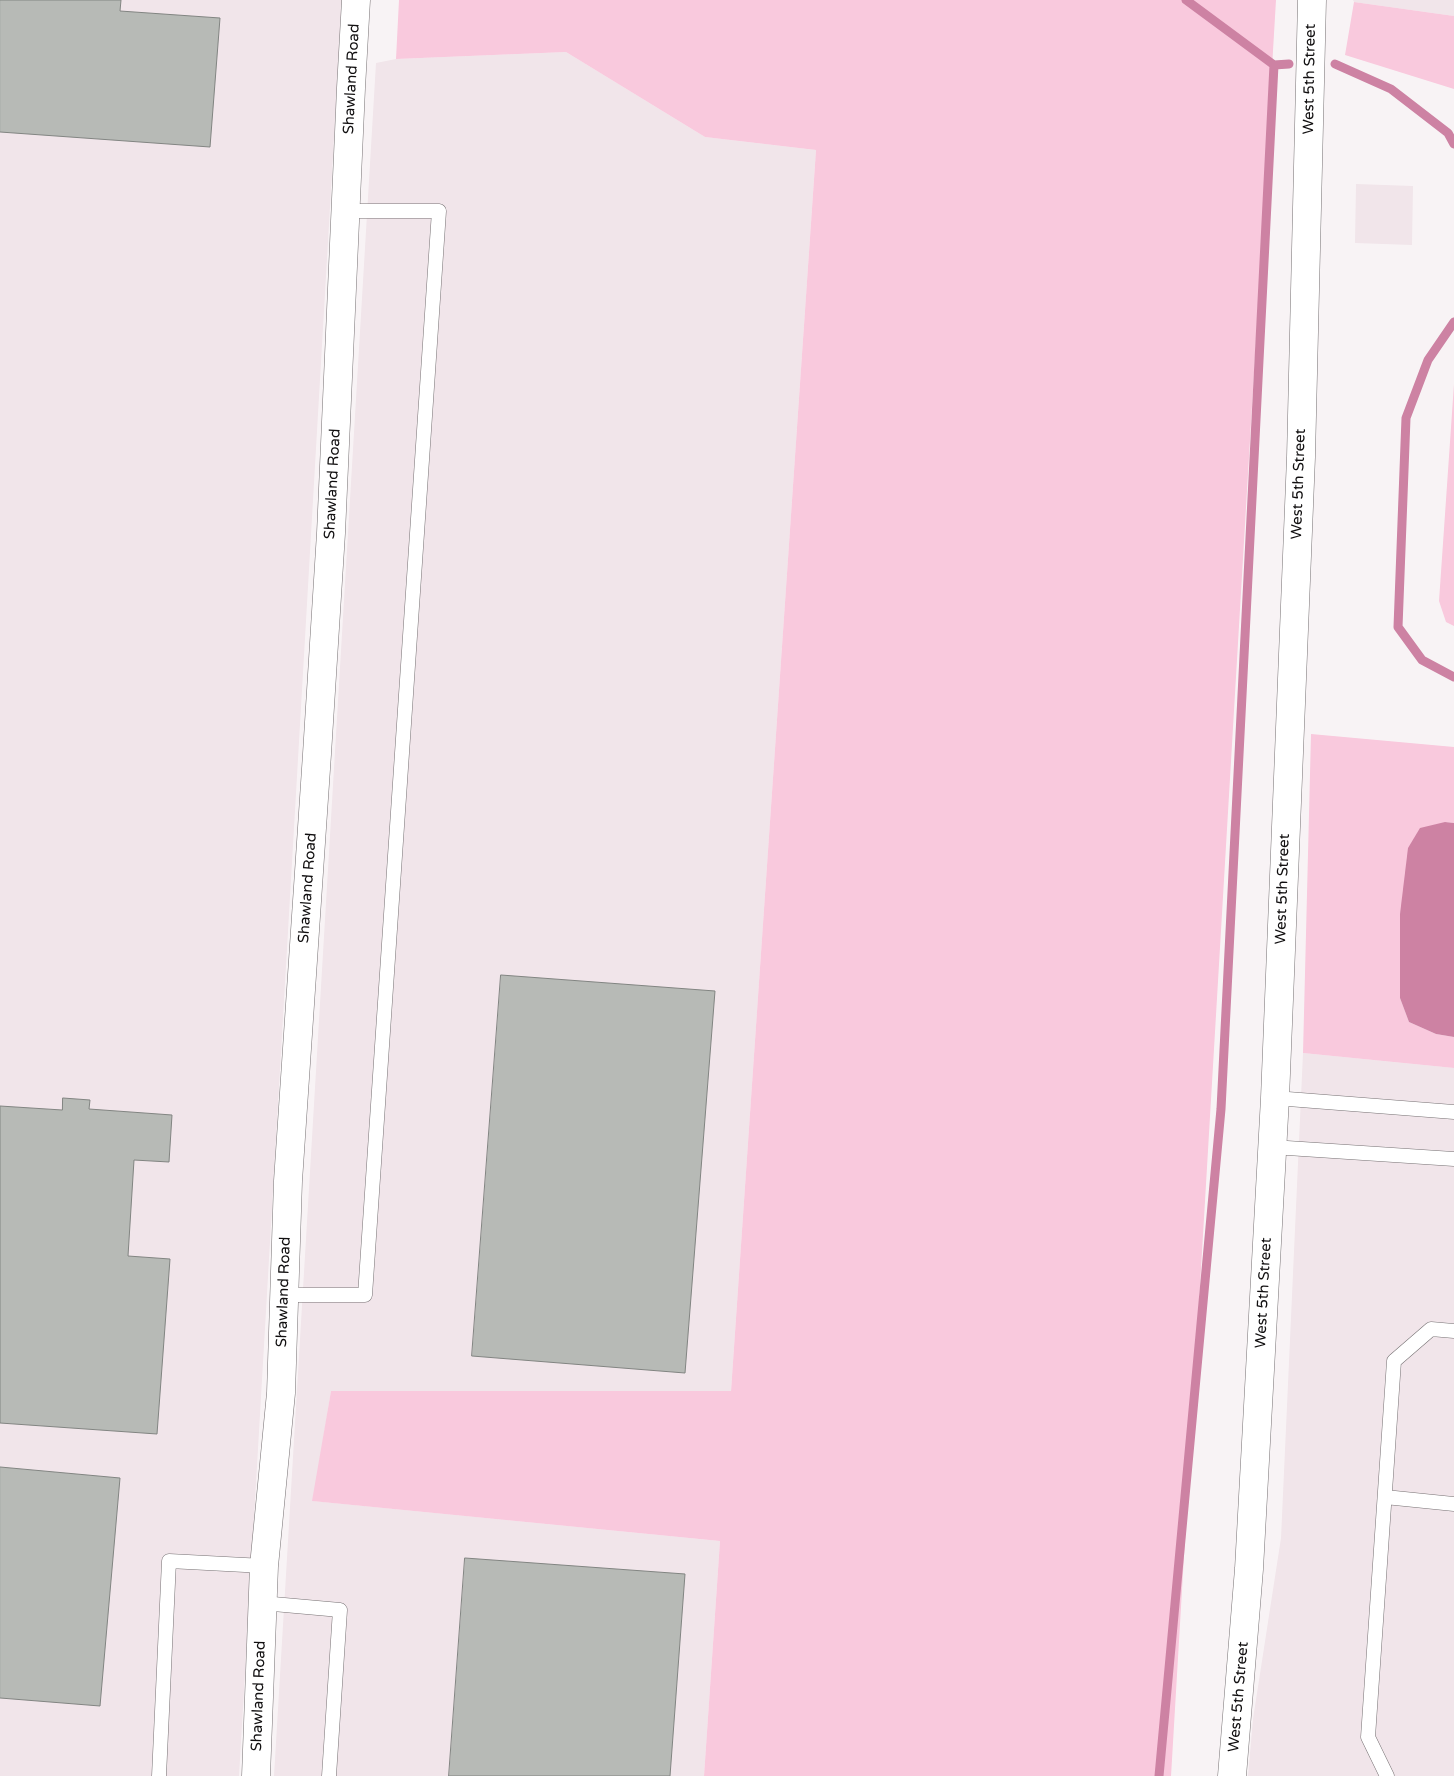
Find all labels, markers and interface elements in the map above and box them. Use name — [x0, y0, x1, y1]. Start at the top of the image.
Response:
street label: Shawland Road — [340, 23, 364, 135]
street label: West 5th Street — [1300, 23, 1320, 135]
street label: Shawland Road — [321, 428, 345, 540]
street label: West 5th Street — [1288, 428, 1310, 540]
street label: Shawland Road — [295, 832, 321, 944]
street label: West 5th Street — [1272, 833, 1294, 945]
street label: Shawland Road — [273, 1236, 295, 1348]
street label: West 5th Street — [1252, 1237, 1276, 1349]
street label: Shawland Road — [248, 1640, 270, 1752]
street label: West 5th Street — [1225, 1641, 1253, 1753]

